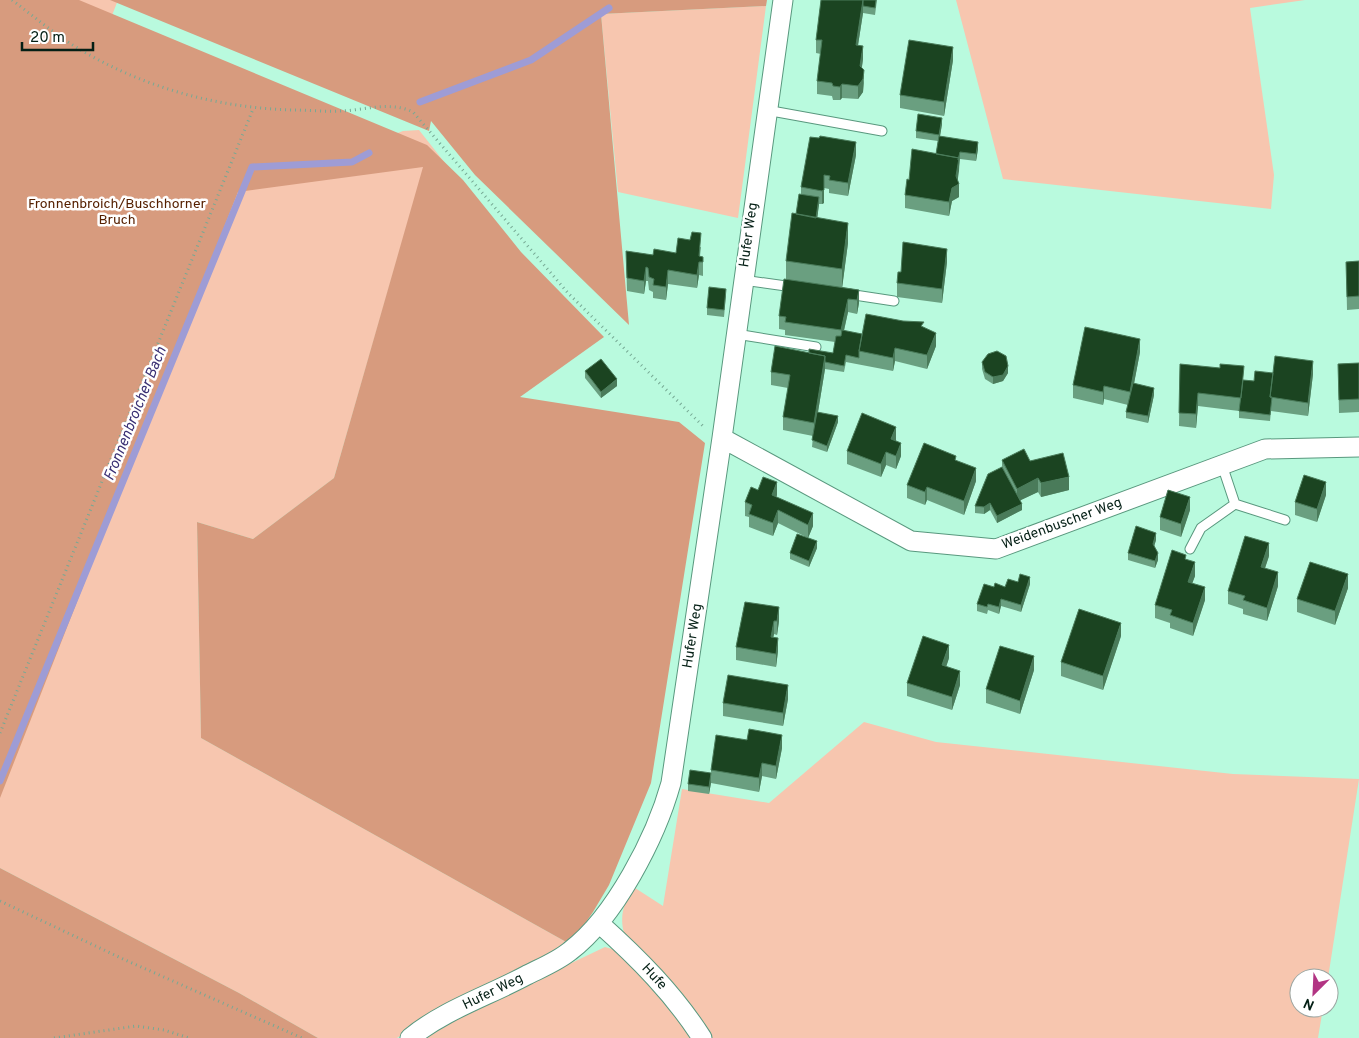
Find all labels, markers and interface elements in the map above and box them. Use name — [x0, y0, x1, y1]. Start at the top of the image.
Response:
scale bar — [22, 20, 94, 52]
text: 20 m — [30, 29, 65, 48]
park label: Fronnenbroich/Buschhorner Bruch — [28, 196, 207, 229]
street label: Hufer Weg — [736, 201, 762, 269]
water label: Fronnenbroicher Bach — [100, 344, 172, 484]
street label: Weidenbuscher Weg — [1000, 494, 1124, 554]
street label: Hufer Weg — [679, 602, 707, 670]
street label: Hufe — [638, 960, 670, 994]
north arrow — [1289, 968, 1339, 1018]
street label: Hufer Weg — [460, 970, 526, 1014]
text: N — [1301, 994, 1317, 1013]

